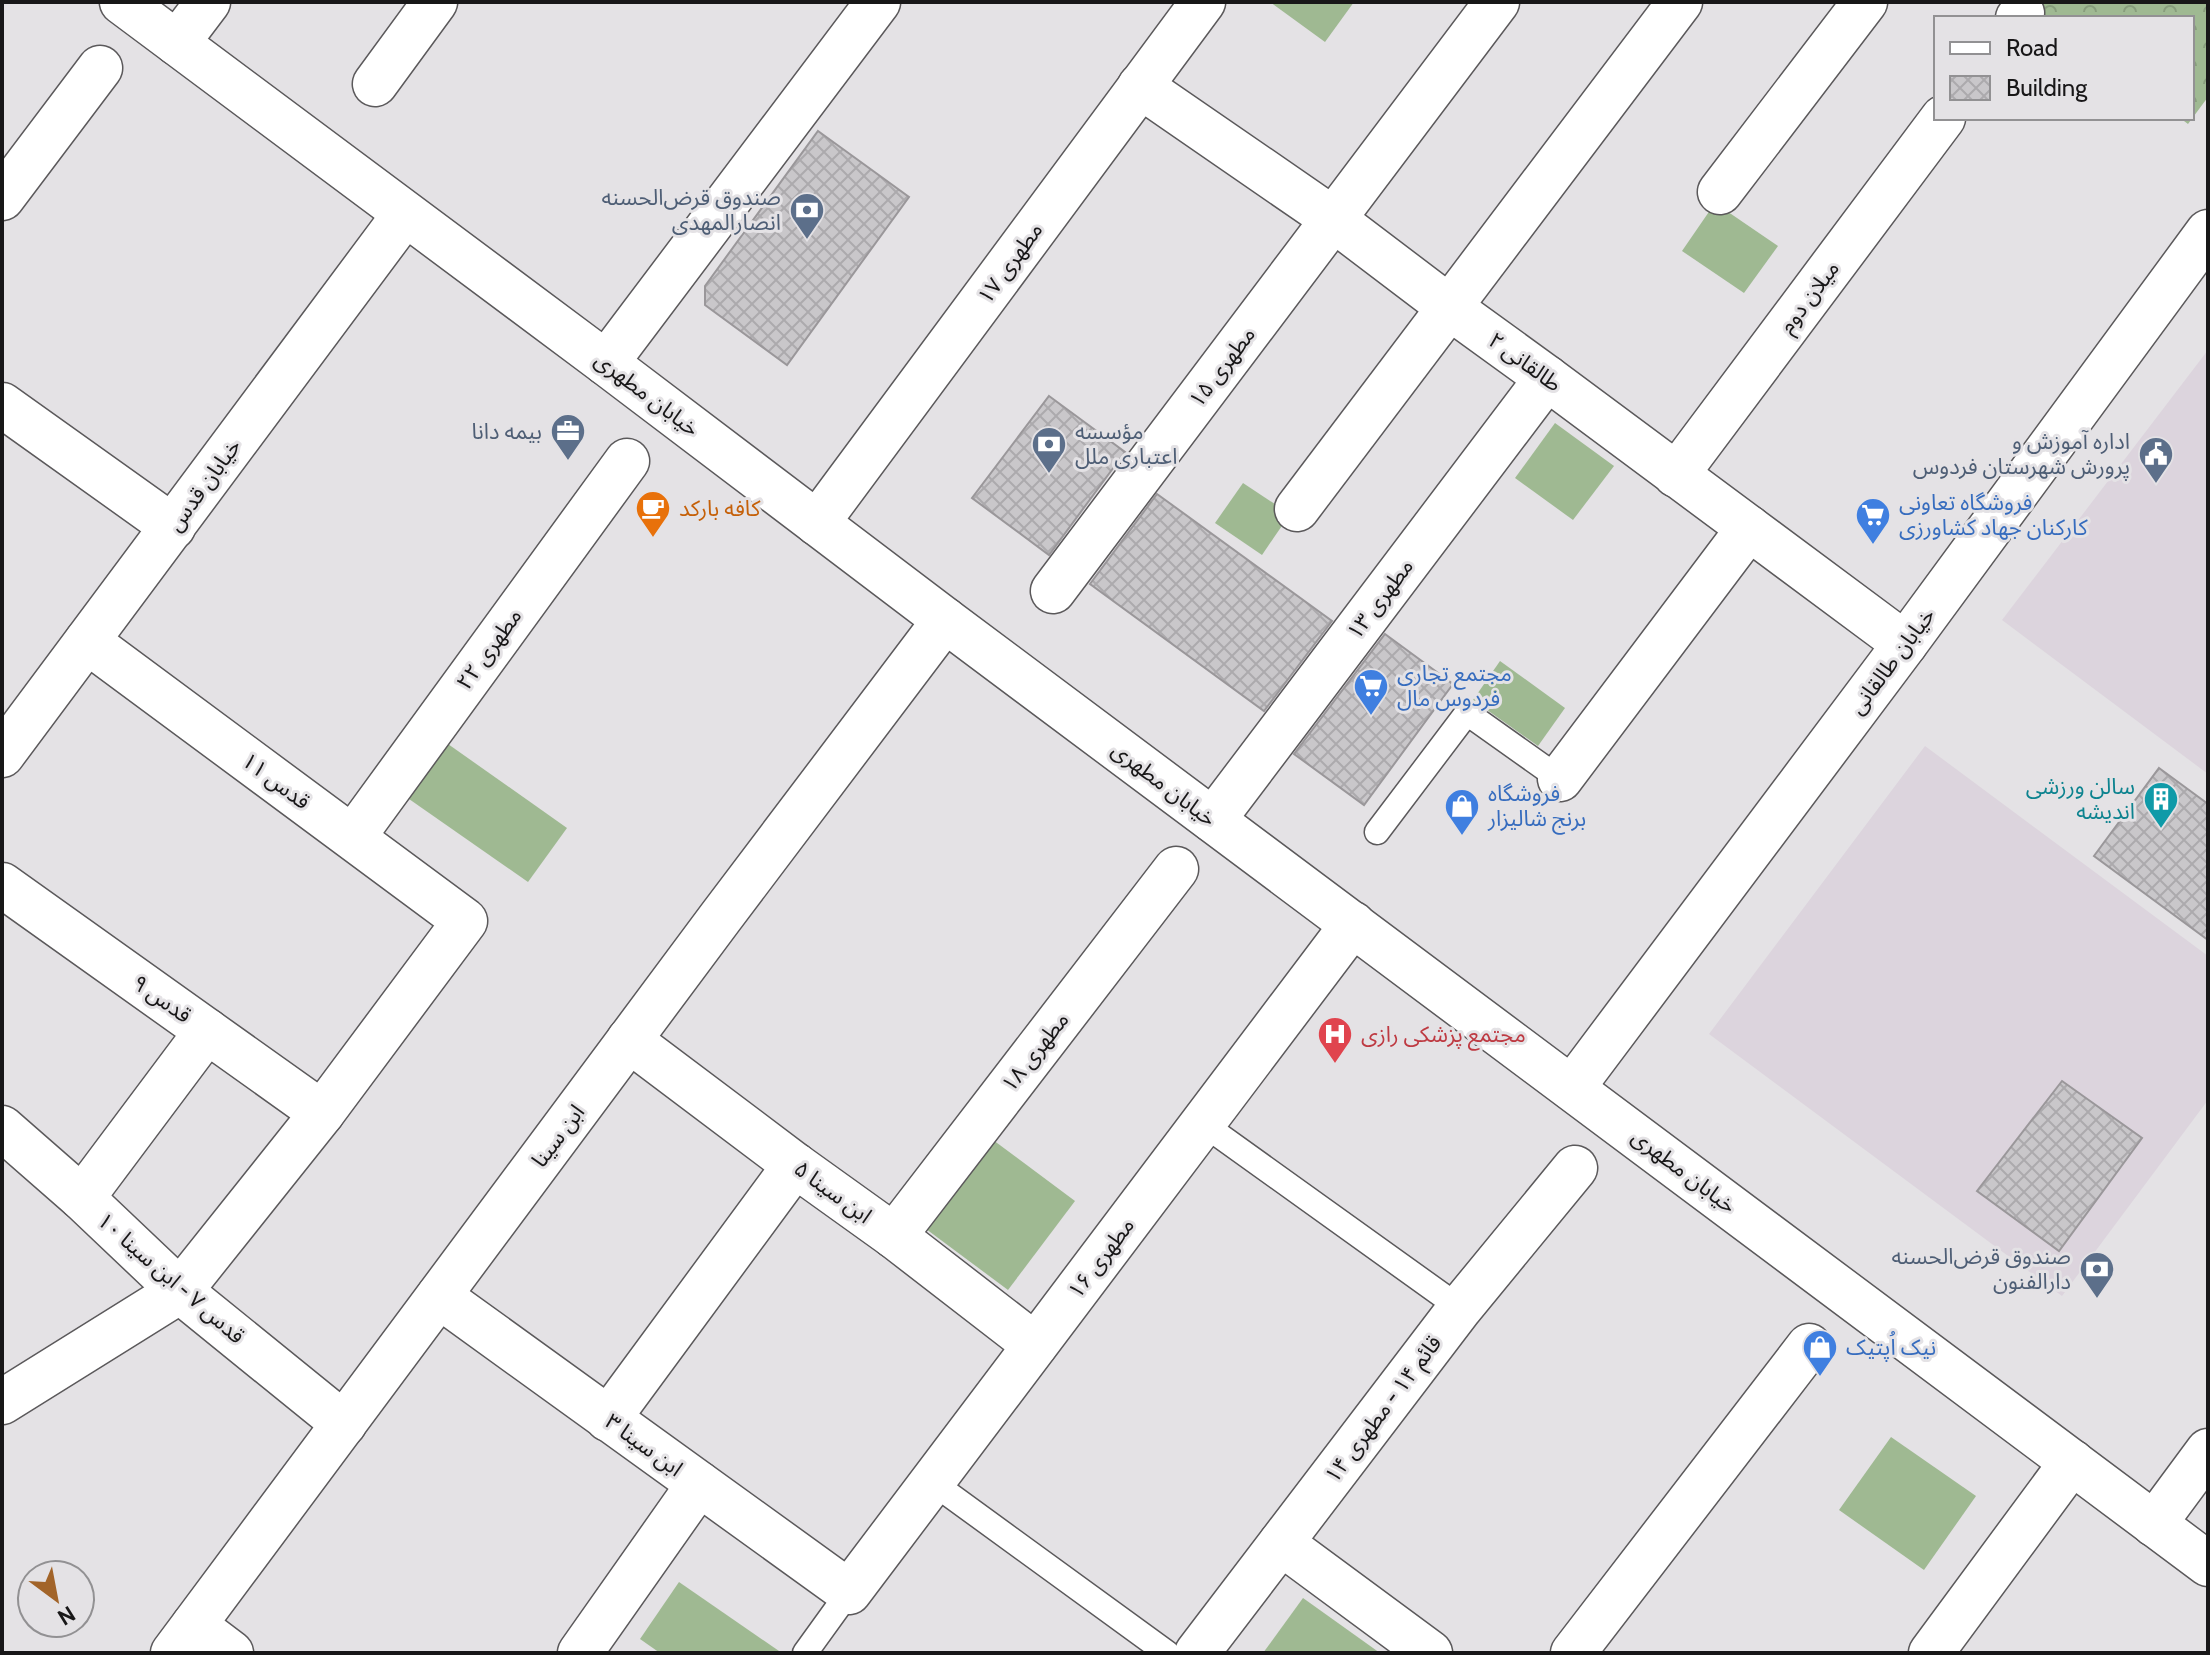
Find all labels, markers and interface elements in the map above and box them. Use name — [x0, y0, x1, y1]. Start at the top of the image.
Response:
legend — [1934, 16, 2194, 120]
text: Road — [2006, 33, 2058, 62]
text: Building — [2006, 73, 2088, 102]
place label: صندوق قرض‌الحسنه انصارالمهدی — [602, 184, 781, 236]
bank icon: صندوق قرض‌الحسنه انصارالمهدی — [788, 191, 826, 241]
street label: مطهری ۱۷ — [971, 217, 1049, 309]
street label: میلان دوم — [1773, 255, 1847, 340]
street label: مطهری ۱۵ — [1183, 321, 1261, 413]
street label: طالقانی ۲ — [1483, 326, 1567, 398]
street label: خیابان مطهری — [589, 346, 705, 442]
office icon: بیمه دانا — [549, 412, 587, 462]
place label: بیمه دانا — [471, 418, 542, 445]
place label: مؤسسه اعتباری ملل — [1075, 418, 1177, 470]
bank icon: مؤسسه اعتباری ملل — [1030, 425, 1068, 475]
place label: اداره آموزش و پرورش شهرستان فردوس — [1913, 428, 2130, 481]
street label: خیابان قدس — [161, 433, 247, 537]
public building icon: اداره آموزش و پرورش شهرستان فردوس — [2137, 435, 2175, 485]
cafe icon: کافه بارکد — [634, 489, 672, 539]
place label: فروشگاه تعاونی کارکنان جهاد کشاورزی — [1899, 489, 2088, 541]
place label: کافه بارکد — [679, 495, 761, 522]
supermarket icon: فروشگاه تعاونی کارکنان جهاد کشاورزی — [1854, 496, 1892, 546]
street label: مطهری ۱۳ — [1341, 553, 1419, 645]
street label: خیابان طالقانی — [1843, 602, 1941, 720]
street label: مطهری ۲۲ — [450, 603, 528, 695]
place label: مجتمع تجاری فردوس مال — [1397, 660, 1512, 712]
supermarket icon: مجتمع تجاری فردوس مال — [1352, 667, 1390, 717]
street label: خیابان مطهری — [1106, 736, 1222, 832]
street label: قدس ۱۱ — [237, 747, 315, 815]
place label: سالن ورزشی اندیشه — [2026, 773, 2135, 825]
place label: فروشگاه برنج شالیزار — [1487, 780, 1586, 835]
building icon: سالن ورزشی اندیشه — [2142, 780, 2180, 830]
shop icon: فروشگاه برنج شالیزار — [1443, 787, 1481, 837]
street label: قدس ۹ — [127, 969, 197, 1029]
street label: مطهری ۱۸ — [995, 1007, 1075, 1097]
hospital icon: مجتمع پزشکی رازی — [1316, 1015, 1354, 1065]
place label: مجتمع پزشکی رازی — [1361, 1021, 1526, 1051]
street label: ابن سینا — [526, 1099, 590, 1173]
street label: خیابان مطهری — [1626, 1123, 1742, 1219]
street label: ابن سینا ۵ — [789, 1155, 877, 1229]
street label: قدس ۷ - ابن سینا ۱۰ — [92, 1207, 250, 1349]
street label: مطهری ۱۶ — [1062, 1212, 1140, 1304]
place label: صندوق قرض‌الحسنه دارالفنون — [1892, 1243, 2071, 1295]
bank icon: صندوق قرض‌الحسنه دارالفنون — [2078, 1250, 2116, 1300]
shop icon: نیک اُپتیک — [1801, 1328, 1839, 1378]
street label: قائم ۱۴ - مطهری ۱۴ — [1319, 1330, 1450, 1490]
place label: نیک اُپتیک — [1846, 1331, 1936, 1362]
street label: ابن سینا ۳ — [600, 1408, 688, 1482]
north arrow — [16, 1559, 96, 1639]
text: N — [53, 1600, 80, 1631]

